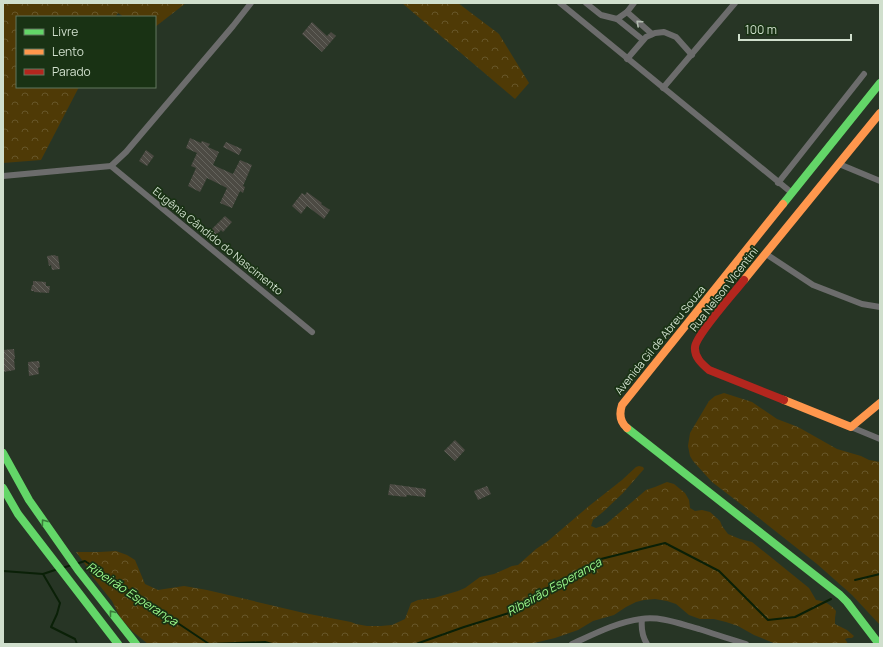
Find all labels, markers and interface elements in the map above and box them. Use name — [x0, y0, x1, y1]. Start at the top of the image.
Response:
legend — [16, 16, 156, 88]
scale bar — [739, 16, 851, 42]
one-way arrow — [637, 21, 644, 28]
text: 100 m — [745, 21, 777, 38]
text: Livre — [52, 23, 78, 40]
text: Lento — [52, 43, 84, 60]
text: Parado — [52, 63, 91, 80]
street label: Eugênia Cândido do Nascimento — [150, 183, 287, 298]
street label: Rua Nelson VIcentini — [686, 243, 761, 334]
street label: Avenida Gil de Abreu Souza — [611, 282, 708, 397]
one-way arrow — [41, 519, 49, 526]
water label: Ribeirão Esperança — [503, 553, 605, 620]
water label: Ribeirão Esperança — [83, 558, 182, 630]
one-way arrow — [109, 611, 116, 618]

